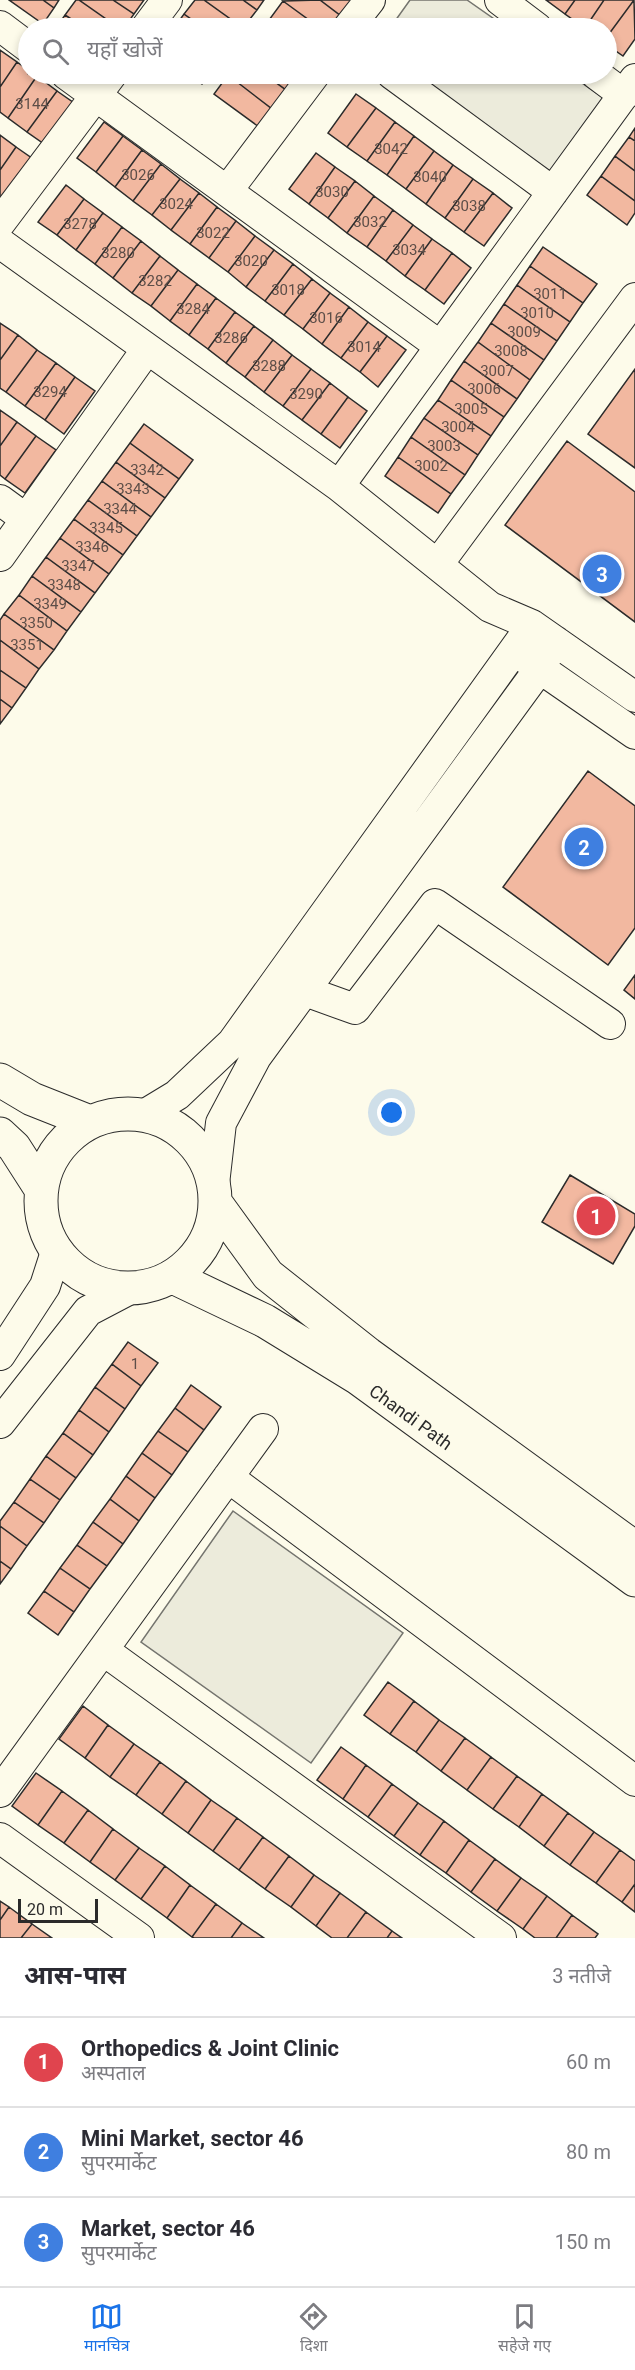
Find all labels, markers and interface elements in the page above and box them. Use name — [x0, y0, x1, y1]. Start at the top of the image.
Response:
search box — [18, 18, 617, 84]
icon: search — [39, 35, 72, 68]
text: यहाँ खोजें — [87, 37, 163, 62]
house number: 3144 — [15, 95, 49, 113]
house number: 3042 — [374, 140, 408, 158]
house number: 3026 — [121, 166, 155, 184]
house number: 3040 — [413, 168, 447, 186]
house number: 3030 — [315, 183, 349, 201]
house number: 3024 — [159, 195, 193, 213]
house number: 3038 — [452, 197, 486, 215]
house number: 3032 — [353, 213, 387, 231]
house number: 3278 — [63, 215, 97, 233]
house number: 3022 — [196, 224, 230, 242]
house number: 3034 — [392, 241, 426, 259]
house number: 3280 — [101, 244, 135, 262]
house number: 3020 — [234, 252, 268, 270]
house number: 3282 — [138, 272, 172, 290]
house number: 3018 — [271, 281, 305, 299]
house number: 3011 — [533, 285, 567, 303]
house number: 3284 — [176, 300, 210, 318]
house number: 3010 — [520, 304, 554, 322]
house number: 3016 — [309, 309, 343, 327]
house number: 3009 — [507, 323, 541, 341]
house number: 3286 — [214, 329, 248, 347]
house number: 3014 — [347, 338, 381, 356]
house number: 3008 — [494, 342, 528, 360]
house number: 3288 — [252, 357, 286, 375]
house number: 3007 — [480, 362, 514, 380]
house number: 3006 — [467, 380, 501, 398]
house number: 3294 — [33, 383, 67, 401]
house number: 3290 — [289, 385, 323, 403]
house number: 3005 — [454, 400, 488, 418]
house number: 3004 — [441, 418, 475, 436]
house number: 3003 — [427, 437, 461, 455]
house number: 3002 — [414, 457, 448, 475]
house number: 3342 — [130, 461, 164, 479]
house number: 3343 — [116, 480, 150, 498]
house number: 3344 — [103, 500, 137, 518]
house number: 3345 — [89, 519, 123, 537]
house number: 3346 — [75, 538, 109, 556]
pin: 3 — [582, 552, 622, 596]
house number: 3347 — [61, 557, 95, 575]
house number: 3348 — [47, 576, 81, 594]
house number: 3349 — [33, 595, 67, 613]
house number: 3350 — [19, 614, 53, 632]
house number: 3351 — [10, 636, 44, 654]
pin: 2 — [564, 824, 604, 870]
your location — [377, 1098, 406, 1127]
pin: 1 — [576, 1194, 616, 1238]
house number: 1 — [131, 1355, 139, 1373]
street label: Chandi Path — [366, 1380, 456, 1454]
scale bar — [18, 1896, 98, 1924]
text: 20 m — [27, 1900, 63, 1919]
text: आस-पास — [24, 1960, 126, 1990]
text: 3 नतीजे — [552, 1964, 611, 1988]
text: Orthopedics & Joint Clinic — [81, 2036, 339, 2061]
text: 1 — [38, 2050, 49, 2074]
text: 60 m — [566, 2050, 611, 2074]
text: अस्पताल — [81, 2061, 146, 2085]
text: Mini Market, sector 46 — [81, 2126, 304, 2151]
text: 2 — [38, 2140, 49, 2164]
text: 80 m — [566, 2140, 611, 2164]
text: सुपरमार्केट — [81, 2151, 157, 2175]
text: Market, sector 46 — [81, 2216, 255, 2241]
text: 3 — [38, 2230, 49, 2254]
text: 150 m — [555, 2230, 611, 2254]
text: सुपरमार्केट — [81, 2241, 157, 2265]
tab: मानचित्र — [84, 2300, 130, 2358]
tab: दिशा — [297, 2300, 330, 2358]
tab: सहेजे गए — [498, 2300, 551, 2358]

